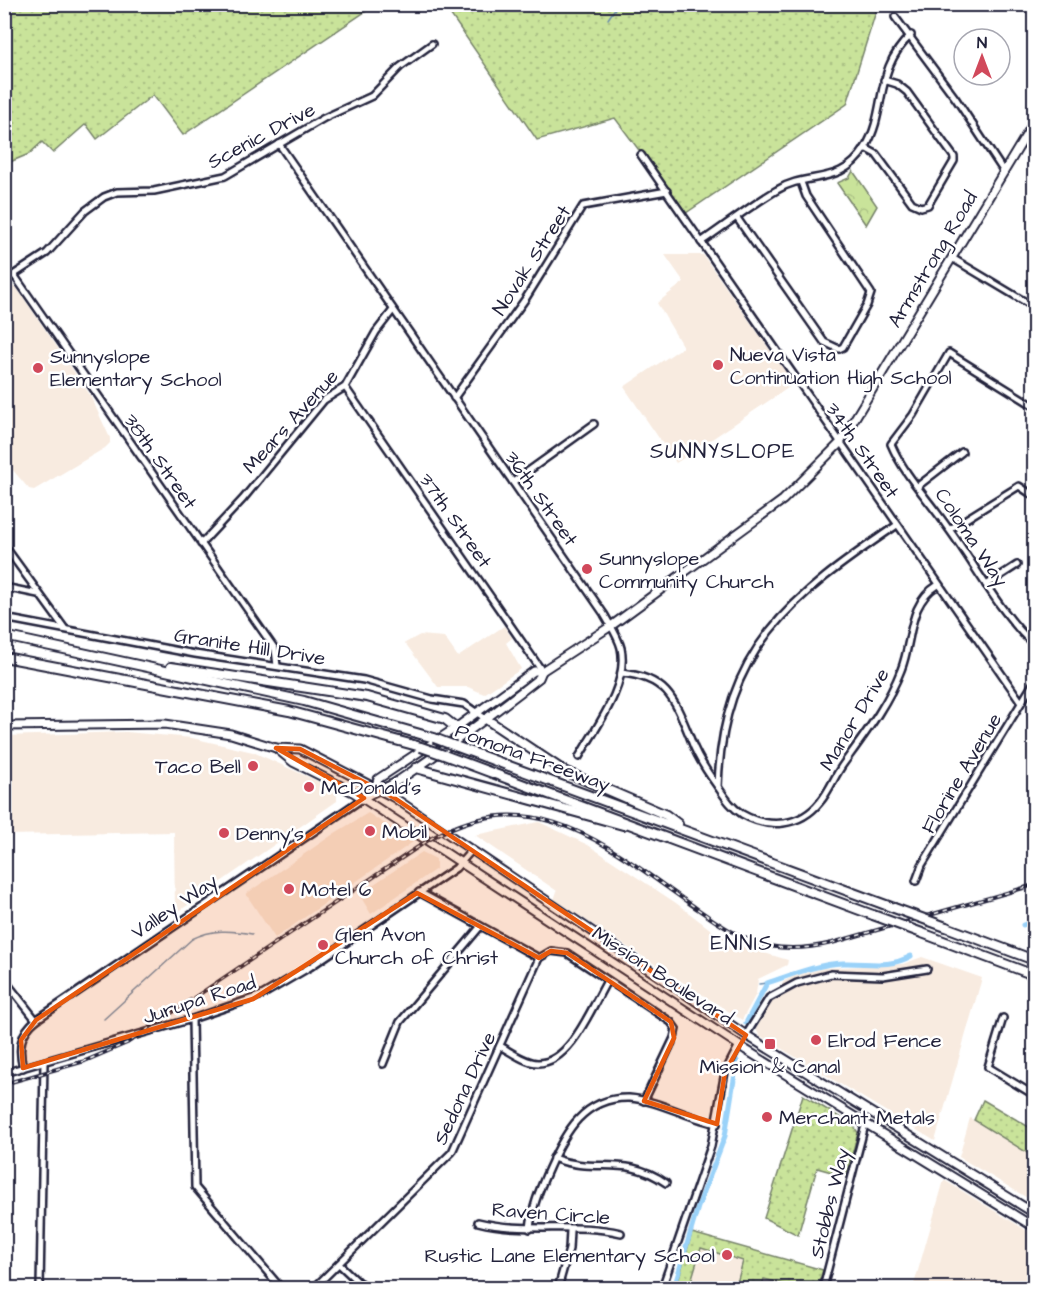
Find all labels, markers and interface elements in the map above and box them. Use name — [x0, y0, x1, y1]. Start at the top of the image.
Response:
north arrow — [952, 27, 1012, 87]
text: N — [977, 32, 987, 54]
street label: Scenic Drive — [203, 96, 320, 176]
street label: Armstrong Road — [881, 186, 985, 333]
street label: Novak Street — [486, 200, 578, 321]
place label: Nueva Vista Continuation High School — [730, 341, 952, 393]
place label: Sunnyslope Elementary School — [50, 343, 222, 395]
marker: Nueva Vista Continuation High School — [711, 358, 725, 372]
marker: Sunnyslope Elementary School — [31, 361, 45, 375]
street label: Mears Avenue — [236, 363, 345, 480]
street label: 34th Street — [819, 397, 906, 504]
street label: 38th Street — [117, 408, 203, 515]
district label: SUNNYSLOPE — [650, 437, 796, 466]
street label: 36th Street — [498, 445, 584, 552]
street label: 37th Street — [412, 467, 498, 574]
street label: Coloma Way — [927, 483, 1015, 593]
place label: Sunnyslope Community Church — [599, 545, 774, 597]
marker: Sunnyslope Community Church — [580, 562, 594, 576]
street label: Granite Hill Drive — [172, 621, 328, 673]
street label: Manor Drive — [813, 663, 897, 776]
street label: Florine Avenue — [915, 708, 1009, 839]
street label: Pomona Freeway — [451, 717, 614, 800]
place label: Taco Bell — [155, 753, 241, 781]
marker: Taco Bell — [246, 759, 260, 773]
place label: McDonald's — [321, 774, 421, 802]
marker: McDonald's — [302, 780, 316, 794]
place label: Mobil — [382, 818, 427, 846]
place label: Denny's — [236, 820, 304, 849]
marker: Mobil — [363, 824, 377, 838]
marker: Denny's — [217, 826, 231, 840]
street label: Valley Way — [126, 868, 224, 947]
place label: Motel 6 — [301, 876, 372, 904]
marker: Motel 6 — [282, 882, 296, 896]
street label: Mission Boulevard — [586, 920, 739, 1032]
place label: Glen Avon Church of Christ — [335, 921, 498, 972]
district label: ENNIS — [711, 929, 773, 958]
marker: Glen Avon Church of Christ — [316, 938, 330, 952]
street label: Jurupa Road — [139, 969, 259, 1031]
street label: Sedona Drive — [427, 1027, 503, 1149]
place label: Elrod Fence — [828, 1027, 942, 1055]
marker: Elrod Fence — [809, 1033, 823, 1047]
marker: Mission & Canal — [763, 1037, 777, 1051]
place label: Mission & Canal — [700, 1053, 841, 1081]
place label: Merchant Metals — [779, 1104, 935, 1132]
marker: Merchant Metals — [760, 1110, 774, 1124]
street label: Stobbs Way — [803, 1145, 858, 1262]
street label: Raven Circle — [491, 1196, 611, 1232]
place label: Rustic Lane Elementary School — [424, 1242, 715, 1271]
marker: Rustic Lane Elementary School — [720, 1248, 734, 1262]

